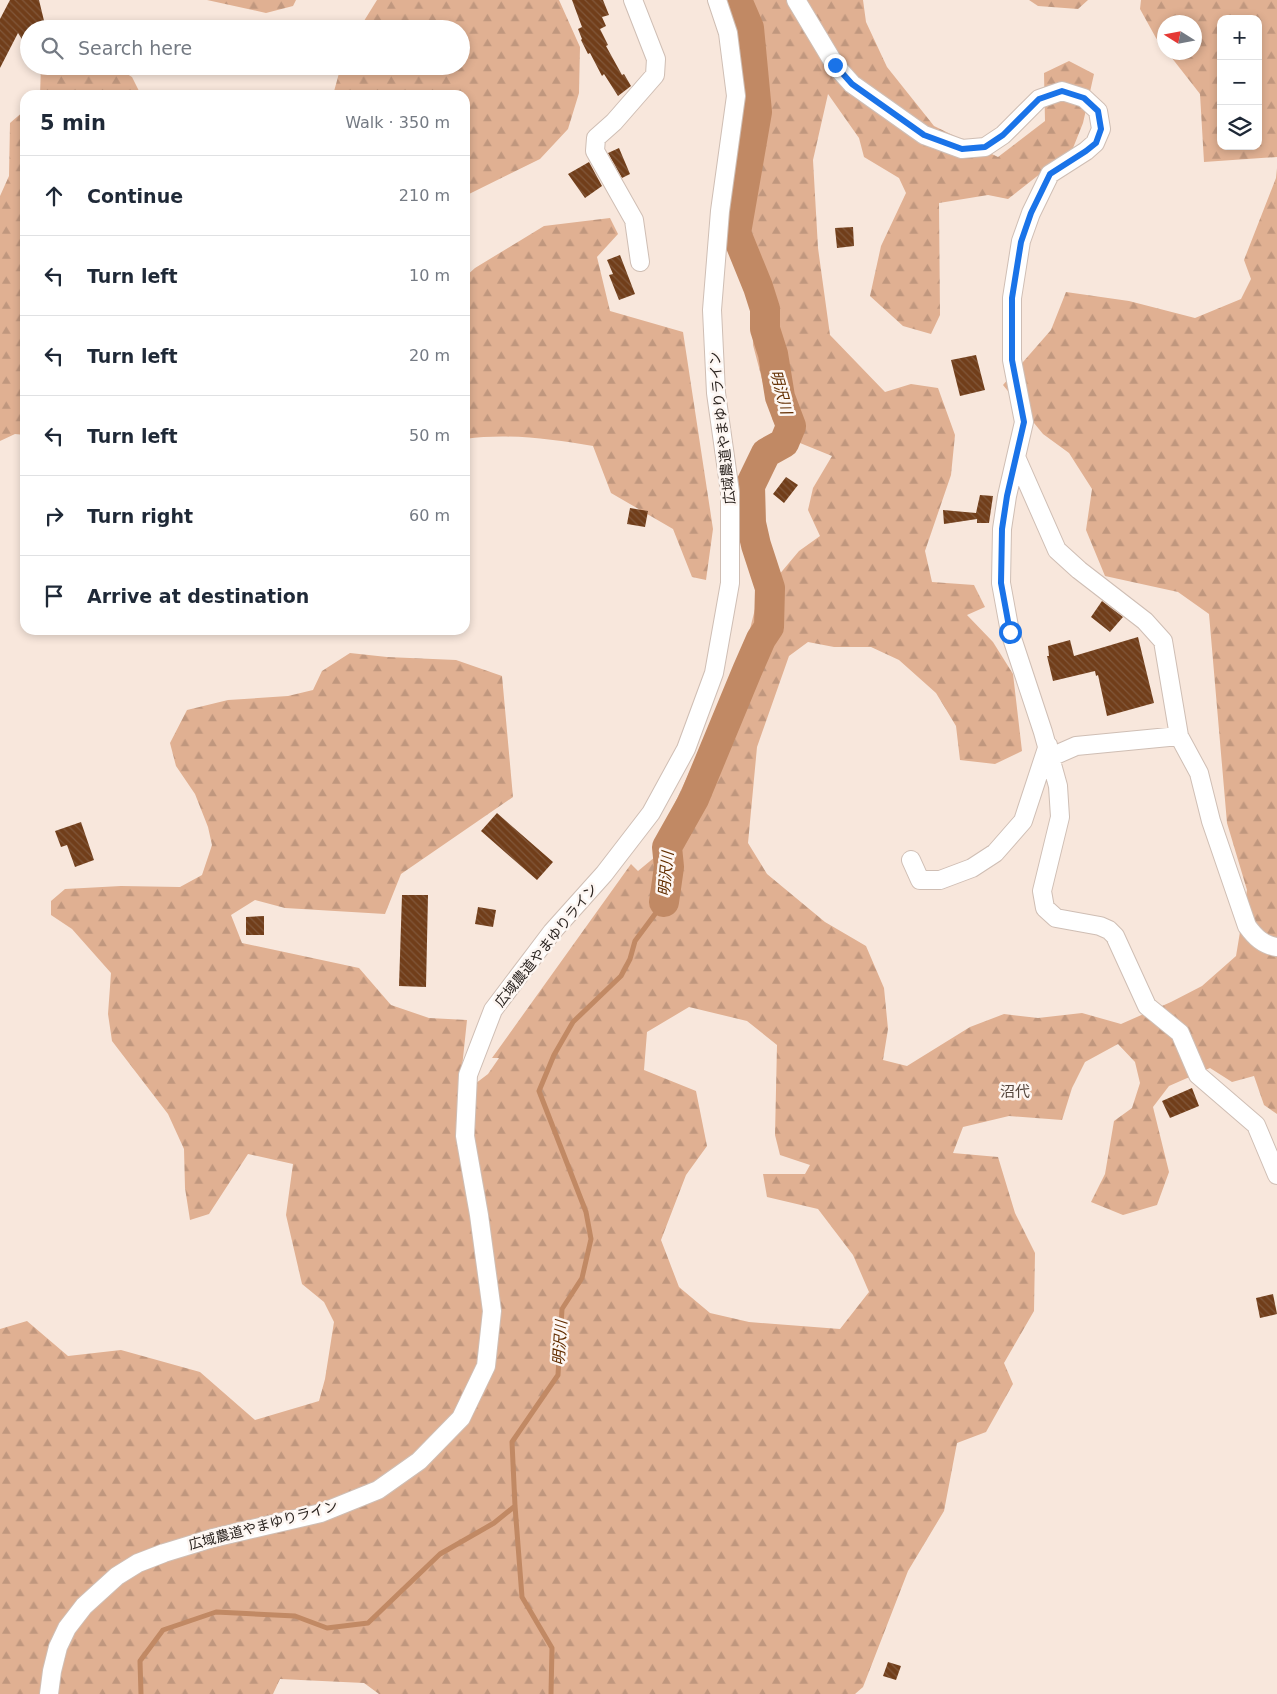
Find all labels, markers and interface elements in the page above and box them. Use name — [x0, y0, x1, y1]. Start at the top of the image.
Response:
north arrow — [1157, 15, 1202, 60]
map controls — [1217, 15, 1262, 150]
button: + — [1217, 15, 1262, 60]
search box — [20, 20, 470, 75]
icon: search — [38, 34, 66, 62]
text: Search here — [78, 37, 192, 59]
route end — [824, 54, 847, 77]
button: − — [1217, 60, 1262, 105]
button: layers — [1217, 105, 1262, 150]
text: 5 min — [40, 111, 106, 135]
text: Walk · 350 m — [345, 113, 450, 132]
icon: ahead — [40, 182, 68, 210]
text: Continue — [87, 185, 183, 207]
text: 210 m — [399, 186, 450, 205]
icon: left — [40, 262, 68, 290]
text: Turn left — [87, 265, 178, 287]
text: 10 m — [409, 266, 450, 285]
icon: left — [40, 342, 68, 370]
text: Turn left — [87, 345, 178, 367]
text: 20 m — [409, 346, 450, 365]
street label: 広域農道やまゆりライン — [706, 351, 738, 505]
water label: 明沢川 — [766, 368, 796, 418]
icon: left — [40, 422, 68, 450]
text: Turn left — [87, 425, 178, 447]
text: 50 m — [409, 426, 450, 445]
icon: right — [40, 502, 68, 530]
text: Turn right — [87, 505, 193, 527]
text: 60 m — [409, 506, 450, 525]
icon: arrive — [40, 582, 68, 610]
text: Arrive at destination — [87, 585, 309, 607]
route start — [999, 621, 1022, 644]
water label: 明沢川 — [655, 849, 677, 897]
street label: 広域農道やまゆりライン — [491, 880, 601, 1010]
district label: 沼代 — [1000, 1083, 1030, 1101]
water label: 明沢川 — [549, 1318, 571, 1366]
street label: 広域農道やまゆりライン — [187, 1497, 339, 1553]

